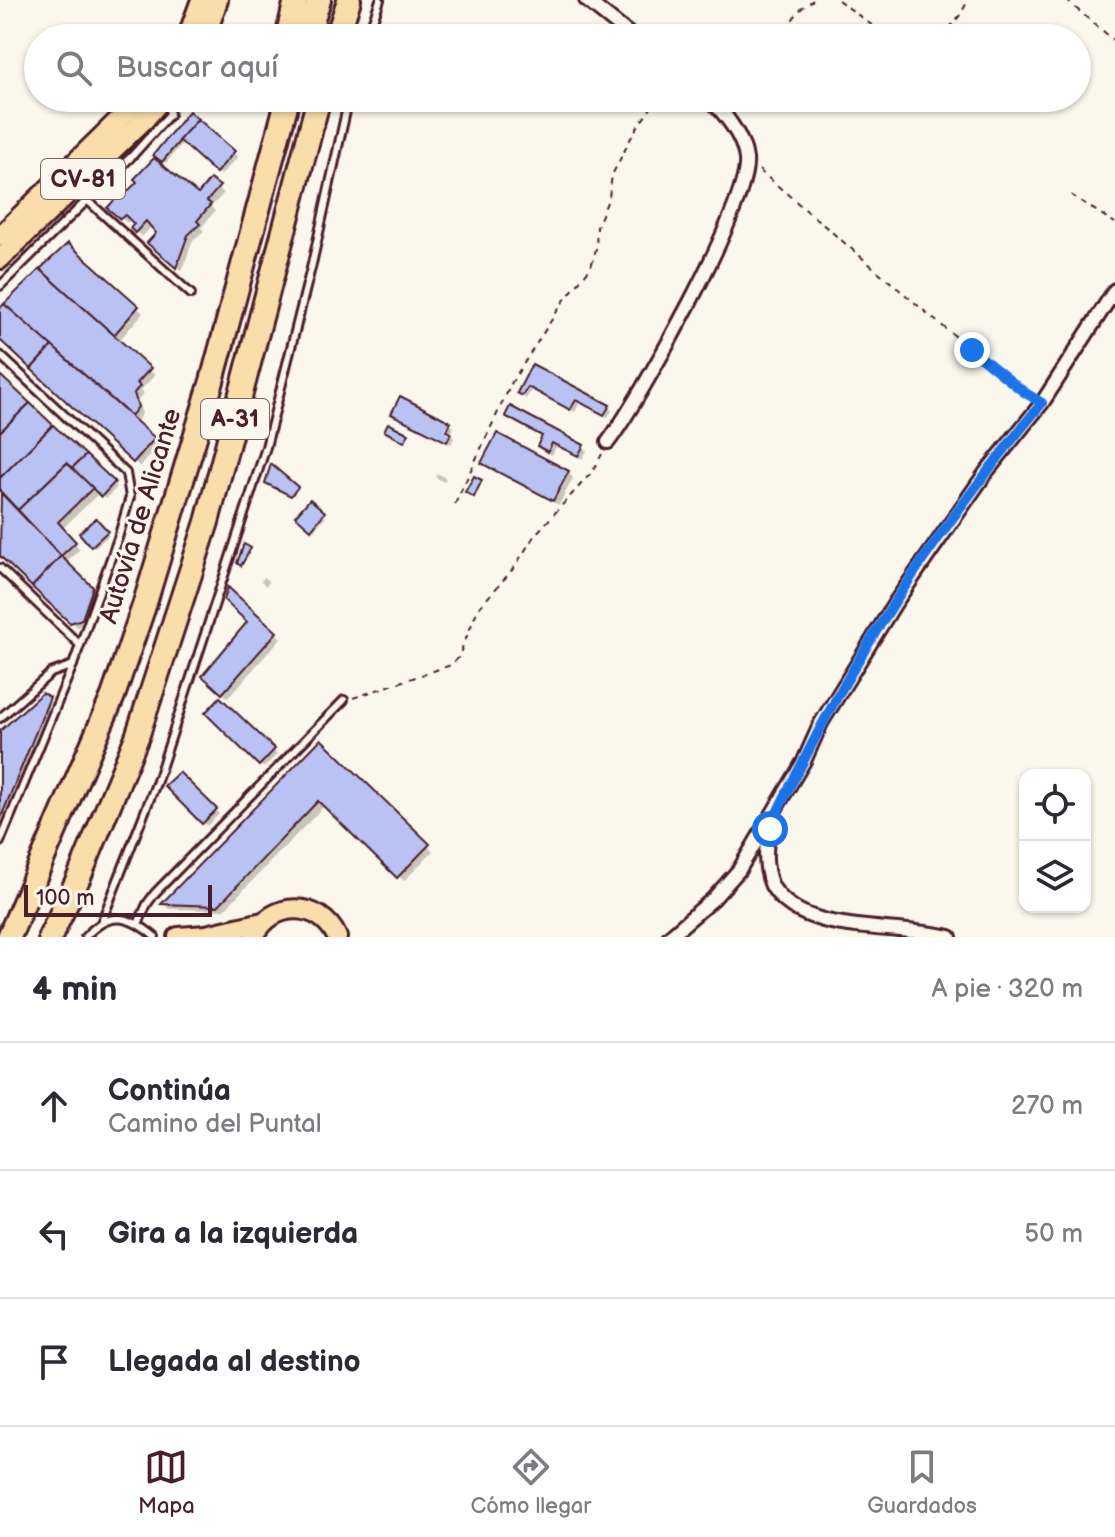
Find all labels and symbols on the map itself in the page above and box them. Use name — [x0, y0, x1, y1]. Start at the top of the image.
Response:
road number: CV-81 — [41, 159, 125, 199]
route end — [954, 332, 990, 368]
road number: A-31 — [201, 399, 269, 439]
street label: Autovía de Alicante — [94, 405, 188, 627]
route start — [752, 811, 788, 847]
scale bar — [24, 881, 212, 917]

